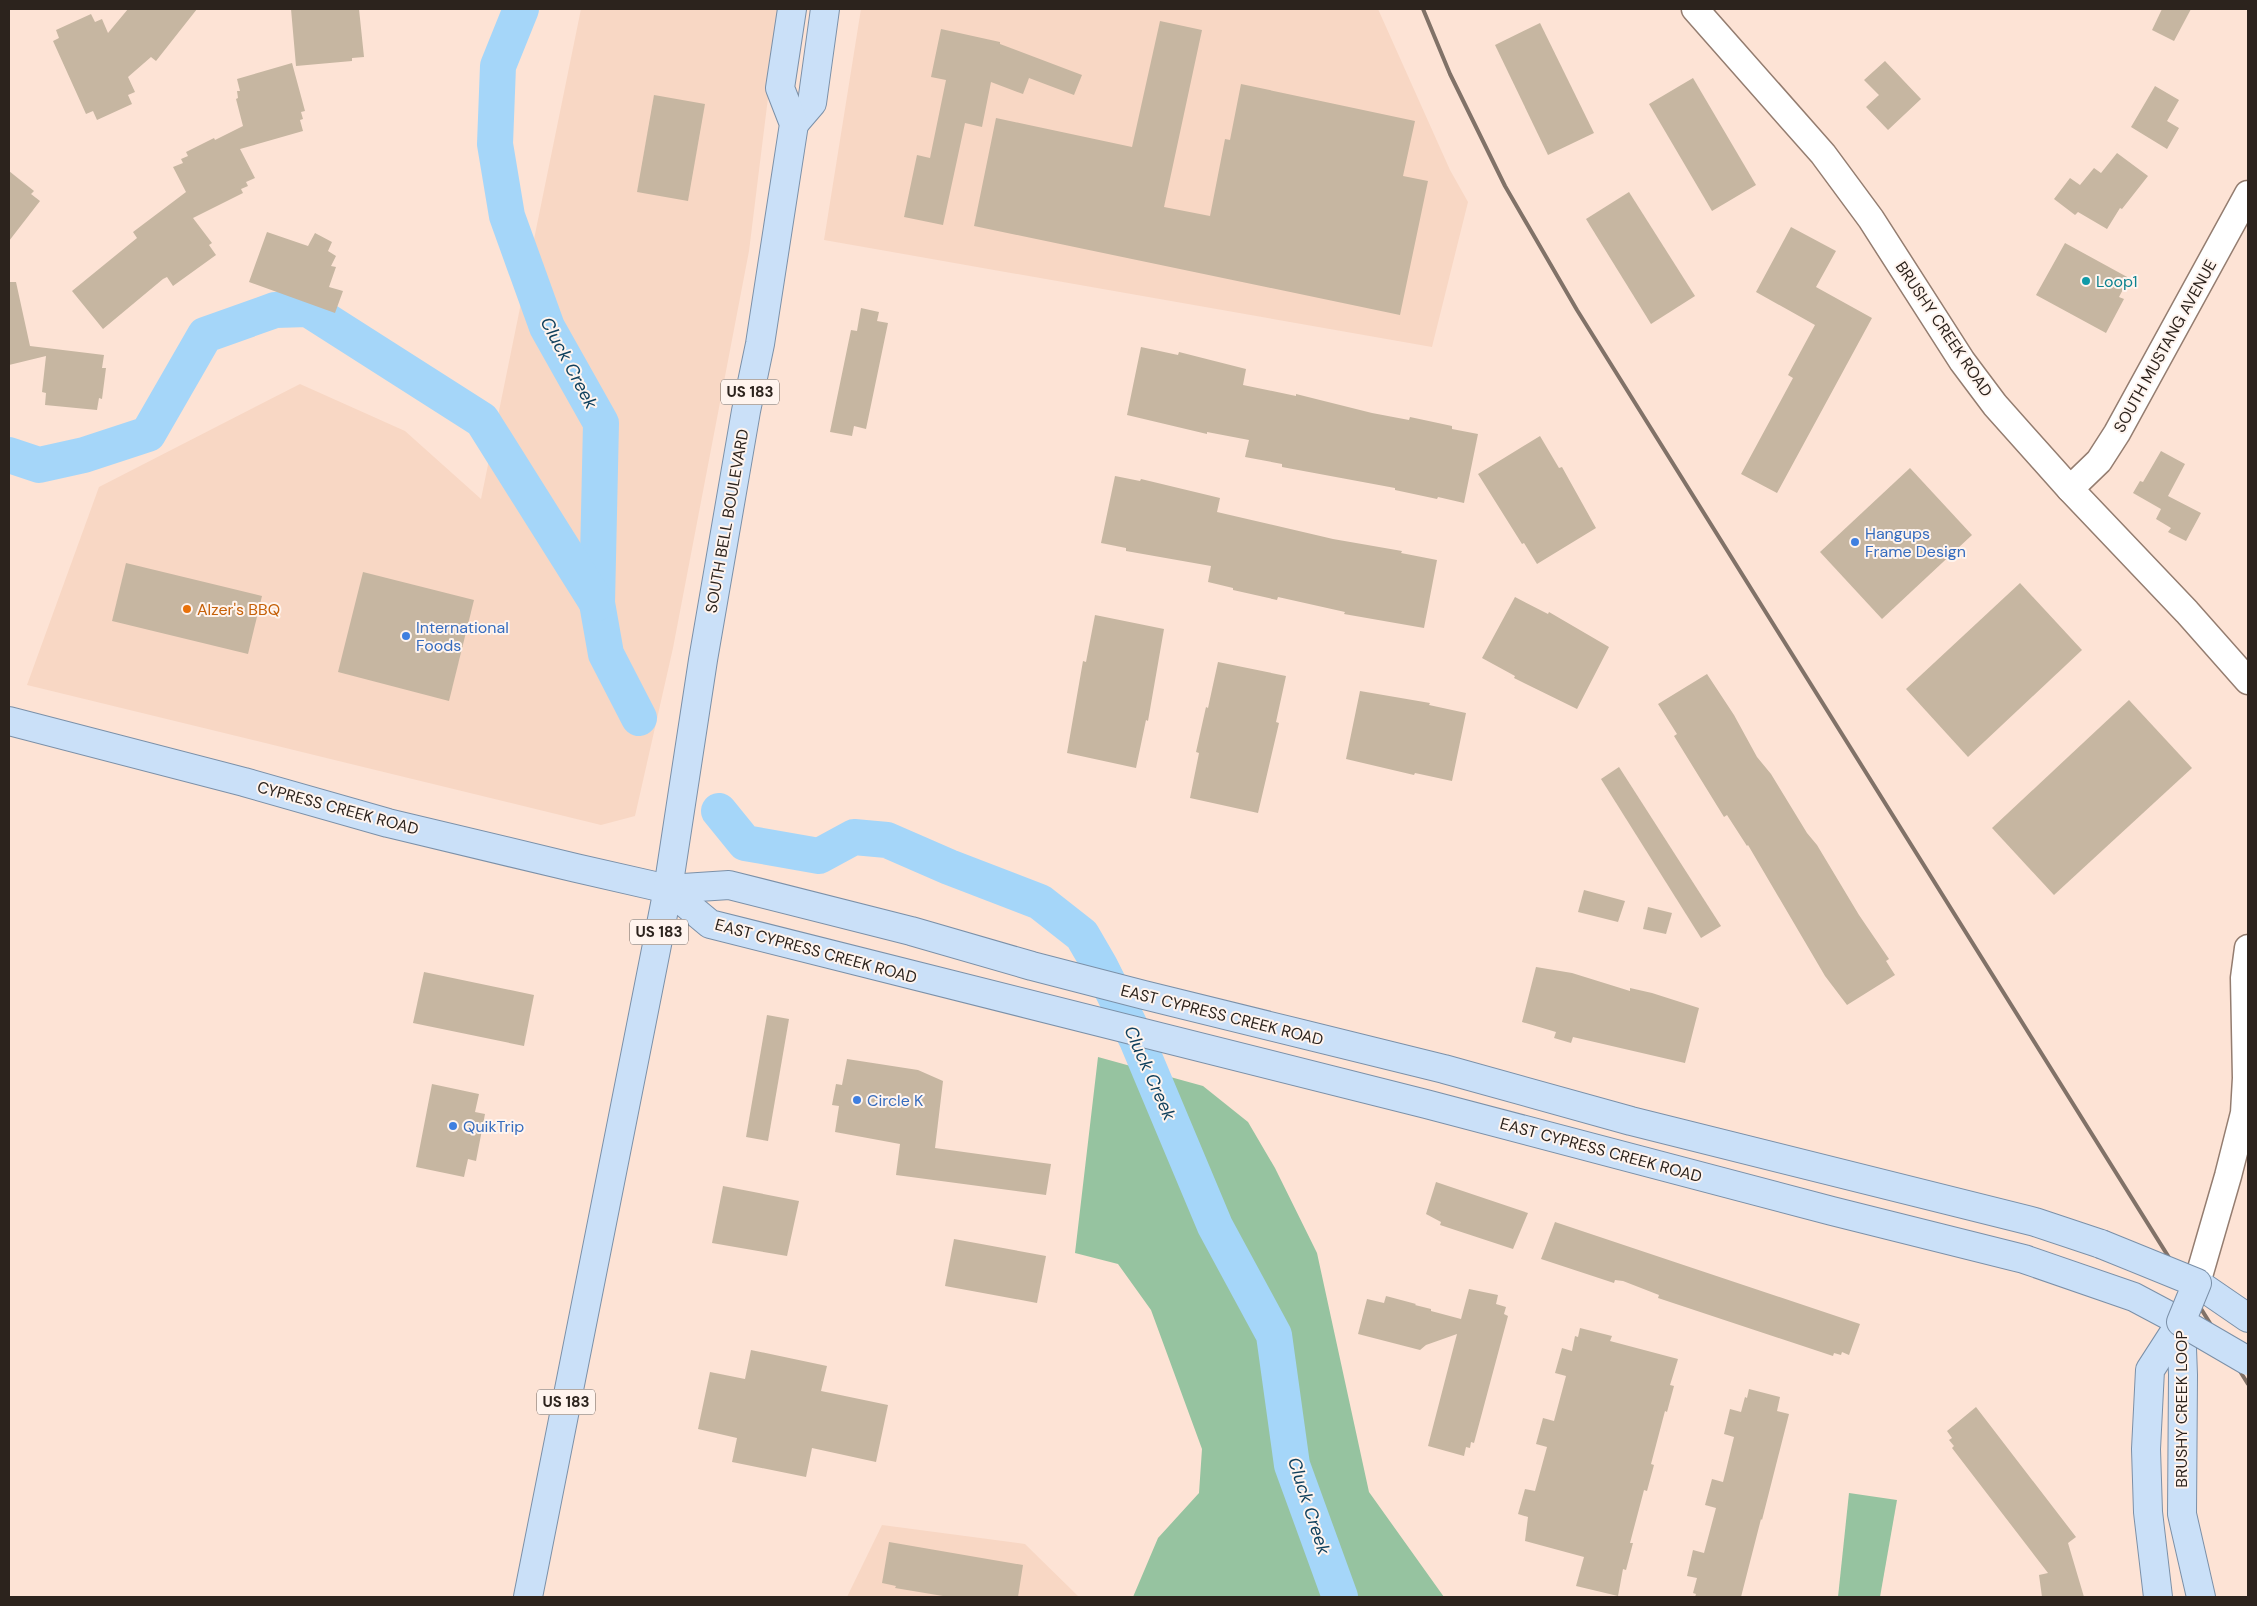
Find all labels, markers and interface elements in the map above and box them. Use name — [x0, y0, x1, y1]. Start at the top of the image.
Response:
street label: SOUTH MUSTANG AVENUE — [2109, 256, 2221, 436]
street label: BRUSHY CREEK ROAD — [1891, 257, 1997, 401]
place label: Loop1 — [2096, 271, 2137, 292]
marker: Loop1 — [2080, 275, 2092, 287]
water label: Cluck Creek — [535, 313, 604, 414]
road number: US 183 — [721, 380, 779, 404]
street label: SOUTH BELL BOULEVARD — [700, 427, 754, 615]
place label: Hangups Frame Design — [1865, 523, 1966, 562]
marker: Hangups Frame Design — [1849, 536, 1861, 548]
place label: Alzer's BBQ — [197, 599, 280, 620]
marker: Alzer's BBQ — [181, 603, 193, 615]
place label: International Foods — [416, 617, 509, 656]
marker: International Foods — [400, 630, 412, 642]
street label: CYPRESS CREEK ROAD — [255, 776, 421, 840]
street label: EAST CYPRESS CREEK ROAD — [713, 914, 919, 988]
road number: US 183 — [630, 920, 688, 944]
street label: EAST CYPRESS CREEK ROAD — [1118, 980, 1326, 1050]
water label: Cluck Creek — [1118, 1022, 1182, 1125]
place label: Circle K — [867, 1090, 923, 1111]
marker: Circle K — [851, 1094, 863, 1106]
street label: EAST CYPRESS CREEK ROAD — [1498, 1113, 1704, 1187]
place label: QuikTrip — [463, 1116, 524, 1137]
marker: QuikTrip — [447, 1120, 459, 1132]
street label: BRUSHY CREEK LOOP — [2171, 1330, 2192, 1488]
road number: US 183 — [537, 1390, 595, 1414]
water label: Cluck Creek — [1282, 1454, 1336, 1558]

